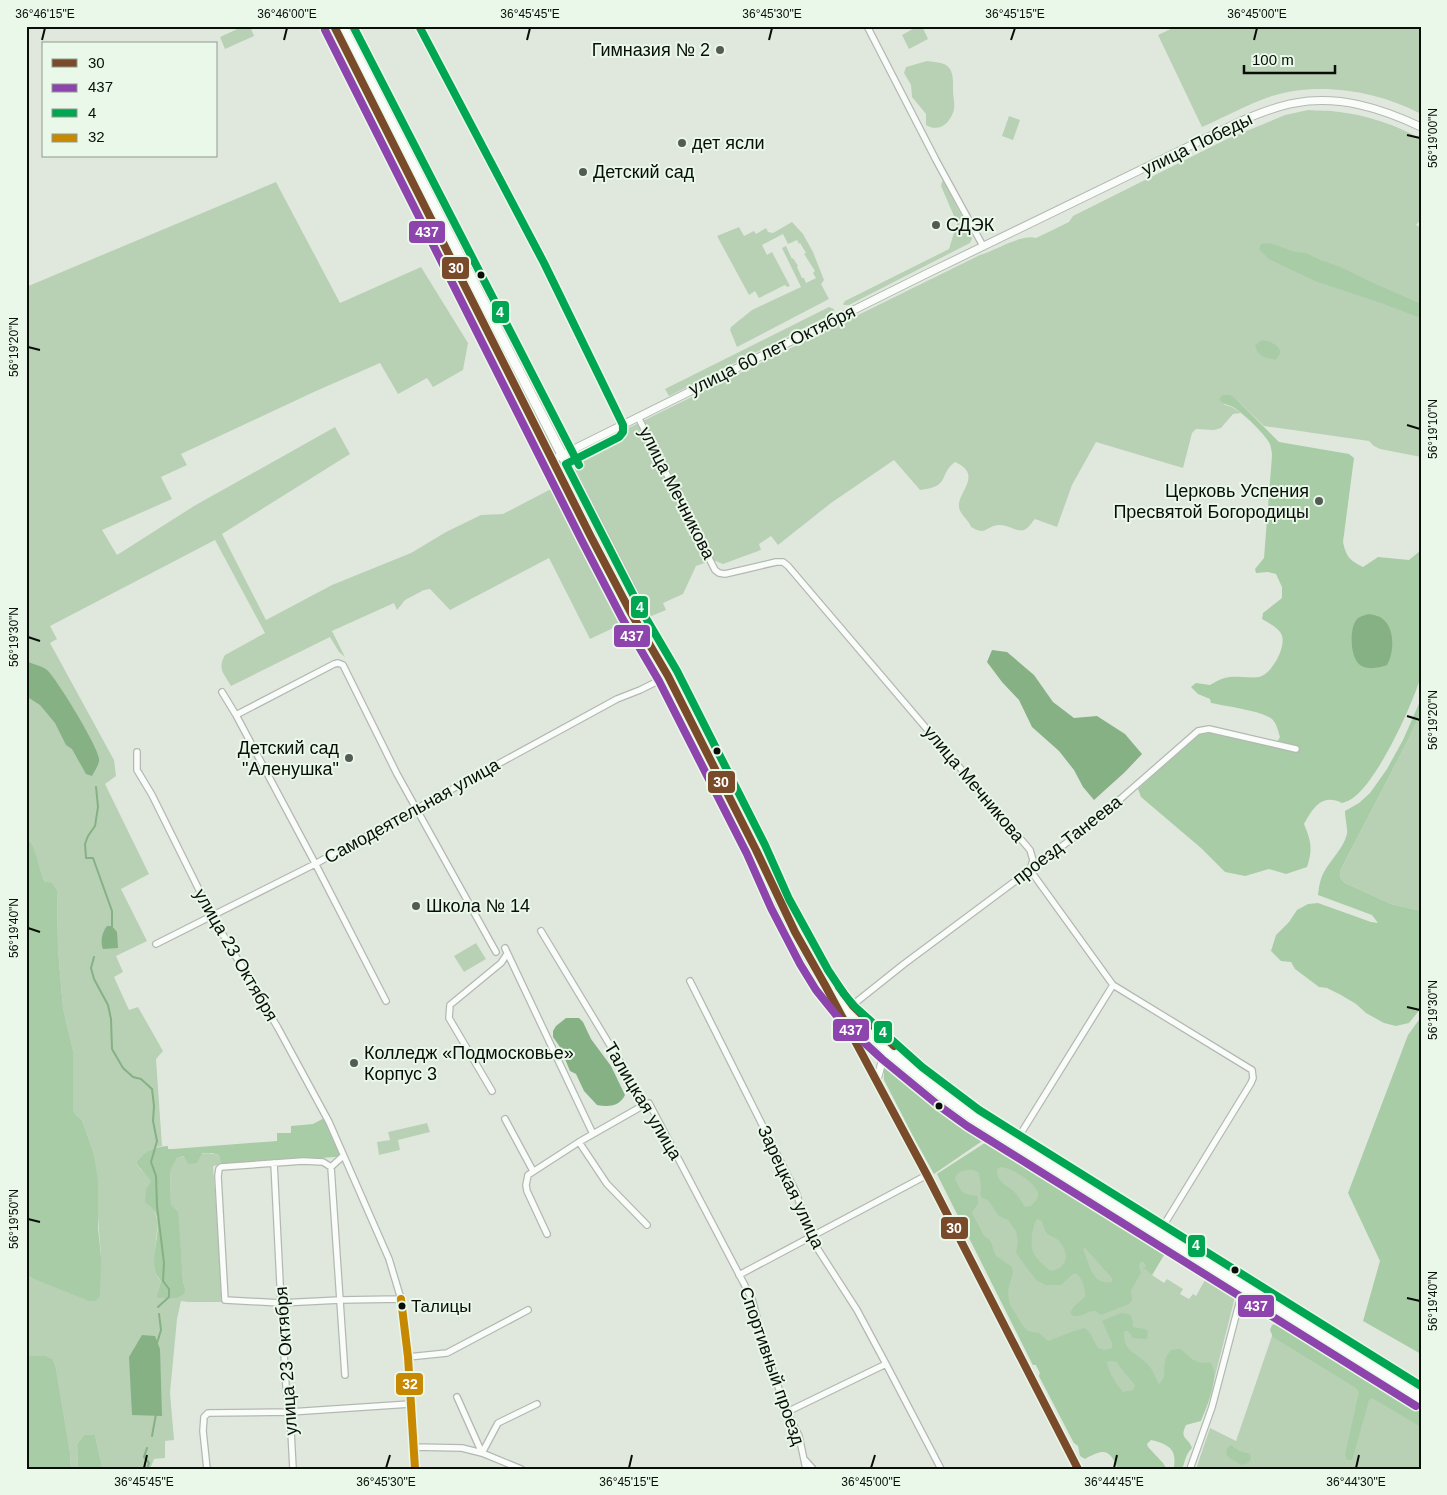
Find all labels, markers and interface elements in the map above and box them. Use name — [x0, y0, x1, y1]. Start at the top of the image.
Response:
text: 36°46'15"E — [15, 7, 75, 21]
text: 36°46'00"E — [257, 7, 317, 21]
text: 36°45'45"E — [500, 7, 560, 21]
text: 36°45'30"E — [742, 7, 802, 21]
text: 36°45'15"E — [985, 7, 1045, 21]
text: 36°45'00"E — [1227, 7, 1287, 21]
place label: Гимназия № 2 — [592, 40, 710, 60]
legend — [42, 42, 218, 158]
scale bar — [1244, 42, 1336, 74]
marker: Гимназия № 2 — [714, 44, 726, 56]
text: 100 m — [1252, 51, 1294, 68]
text: 30 — [88, 54, 105, 71]
text: 437 — [88, 78, 113, 95]
text: 4 — [88, 104, 96, 121]
text: 56°19'00"N — [1426, 108, 1440, 168]
street label: улица Победы — [1138, 109, 1256, 179]
text: 32 — [88, 128, 105, 145]
place label: дет ясли — [692, 133, 764, 153]
marker: дет ясли — [676, 137, 688, 149]
place label: Детский сад — [593, 162, 695, 182]
marker: Детский сад — [577, 166, 589, 178]
place label: СДЭК — [946, 215, 995, 235]
marker: СДЭК — [930, 219, 942, 231]
line badge: 437 — [408, 220, 446, 244]
text: 437 — [415, 224, 439, 240]
line badge: 30 — [441, 256, 470, 280]
text: 30 — [448, 260, 464, 276]
unlabelled marker — [476, 270, 486, 280]
line badge: 4 — [491, 300, 510, 324]
street label: улица 60 лет Октября — [686, 301, 858, 399]
text: 4 — [496, 304, 504, 320]
text: 56°19'20"N — [7, 317, 21, 377]
text: 56°19'10"N — [1426, 399, 1440, 459]
street label: улица Мечникова — [635, 423, 719, 563]
place label: Церковь Успения Пресвятой Богородицы — [1113, 481, 1309, 522]
marker: Церковь Успения Пресвятой Богородицы — [1313, 495, 1325, 507]
line badge: 4 — [630, 595, 649, 619]
text: 4 — [636, 599, 644, 615]
text: 56°19'30"N — [7, 607, 21, 667]
line badge: 437 — [613, 624, 651, 648]
text: 437 — [620, 628, 644, 644]
text: 56°19'20"N — [1426, 690, 1440, 750]
street label: улица Мечникова — [919, 722, 1029, 847]
place label: Детский сад "Аленушка" — [238, 738, 339, 779]
unlabelled marker — [712, 746, 722, 756]
marker: Детский сад "Аленушка" — [343, 752, 355, 764]
street label: Самодеятельная улица — [321, 754, 504, 867]
line badge: 30 — [707, 770, 736, 794]
text: 30 — [713, 774, 729, 790]
street label: проезд Танеева — [1009, 791, 1126, 889]
street label: улица 23 Октября — [190, 885, 282, 1025]
place label: Школа № 14 — [426, 896, 530, 916]
text: 56°19'40"N — [7, 898, 21, 958]
marker: Школа № 14 — [410, 900, 422, 912]
text: 56°19'30"N — [1426, 980, 1440, 1040]
line badge: 437 — [832, 1018, 870, 1042]
line badge: 4 — [873, 1020, 893, 1044]
text: 437 — [839, 1022, 863, 1038]
text: 4 — [879, 1024, 887, 1040]
street label: Талицкая улица — [600, 1039, 686, 1164]
place label: Колледж «Подмосковье» Корпус 3 — [364, 1043, 574, 1084]
marker: Колледж «Подмосковье» Корпус 3 — [348, 1057, 360, 1069]
unlabelled marker — [934, 1101, 944, 1111]
street label: Зарецкая улица — [754, 1122, 829, 1253]
text: 56°19'50"N — [7, 1189, 21, 1249]
line badge: 30 — [940, 1216, 969, 1240]
text: 30 — [946, 1220, 962, 1236]
line badge: 4 — [1187, 1234, 1206, 1258]
text: 4 — [1192, 1237, 1200, 1253]
unlabelled marker — [1230, 1265, 1240, 1275]
text: 56°19'40"N — [1426, 1271, 1440, 1331]
street label: Спортивный проезд — [736, 1284, 809, 1448]
street label: улица 23 Октября — [271, 1286, 301, 1436]
line badge: 437 — [1237, 1294, 1275, 1318]
place label: Талицы — [411, 1297, 471, 1316]
text: 437 — [1244, 1298, 1268, 1314]
marker: Талицы — [397, 1301, 407, 1311]
line badge: 32 — [395, 1372, 424, 1396]
text: 32 — [402, 1376, 418, 1392]
text: 36°45'45"E — [114, 1475, 174, 1489]
text: 36°45'30"E — [356, 1475, 416, 1489]
text: 36°45'15"E — [599, 1475, 659, 1489]
text: 36°45'00"E — [841, 1475, 901, 1489]
text: 36°44'45"E — [1084, 1475, 1144, 1489]
text: 36°44'30"E — [1326, 1475, 1386, 1489]

